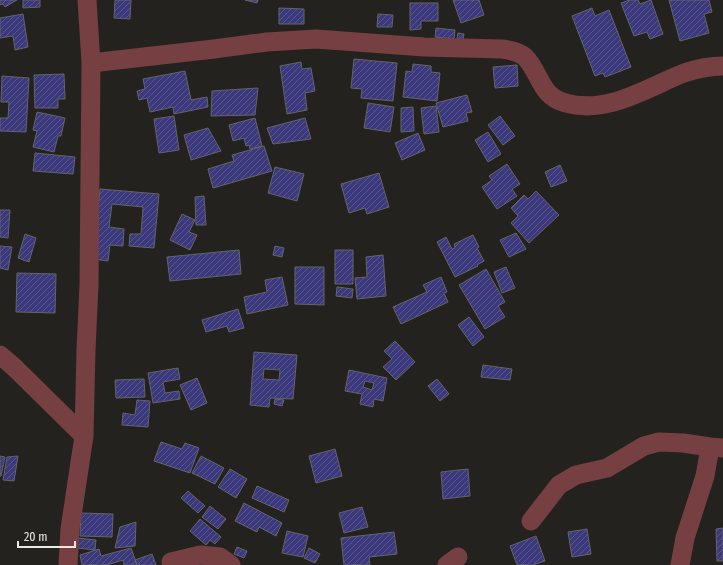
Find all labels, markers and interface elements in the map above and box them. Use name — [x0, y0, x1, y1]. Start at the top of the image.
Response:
scale bar — [18, 523, 75, 549]
text: 20 m — [24, 530, 48, 544]

